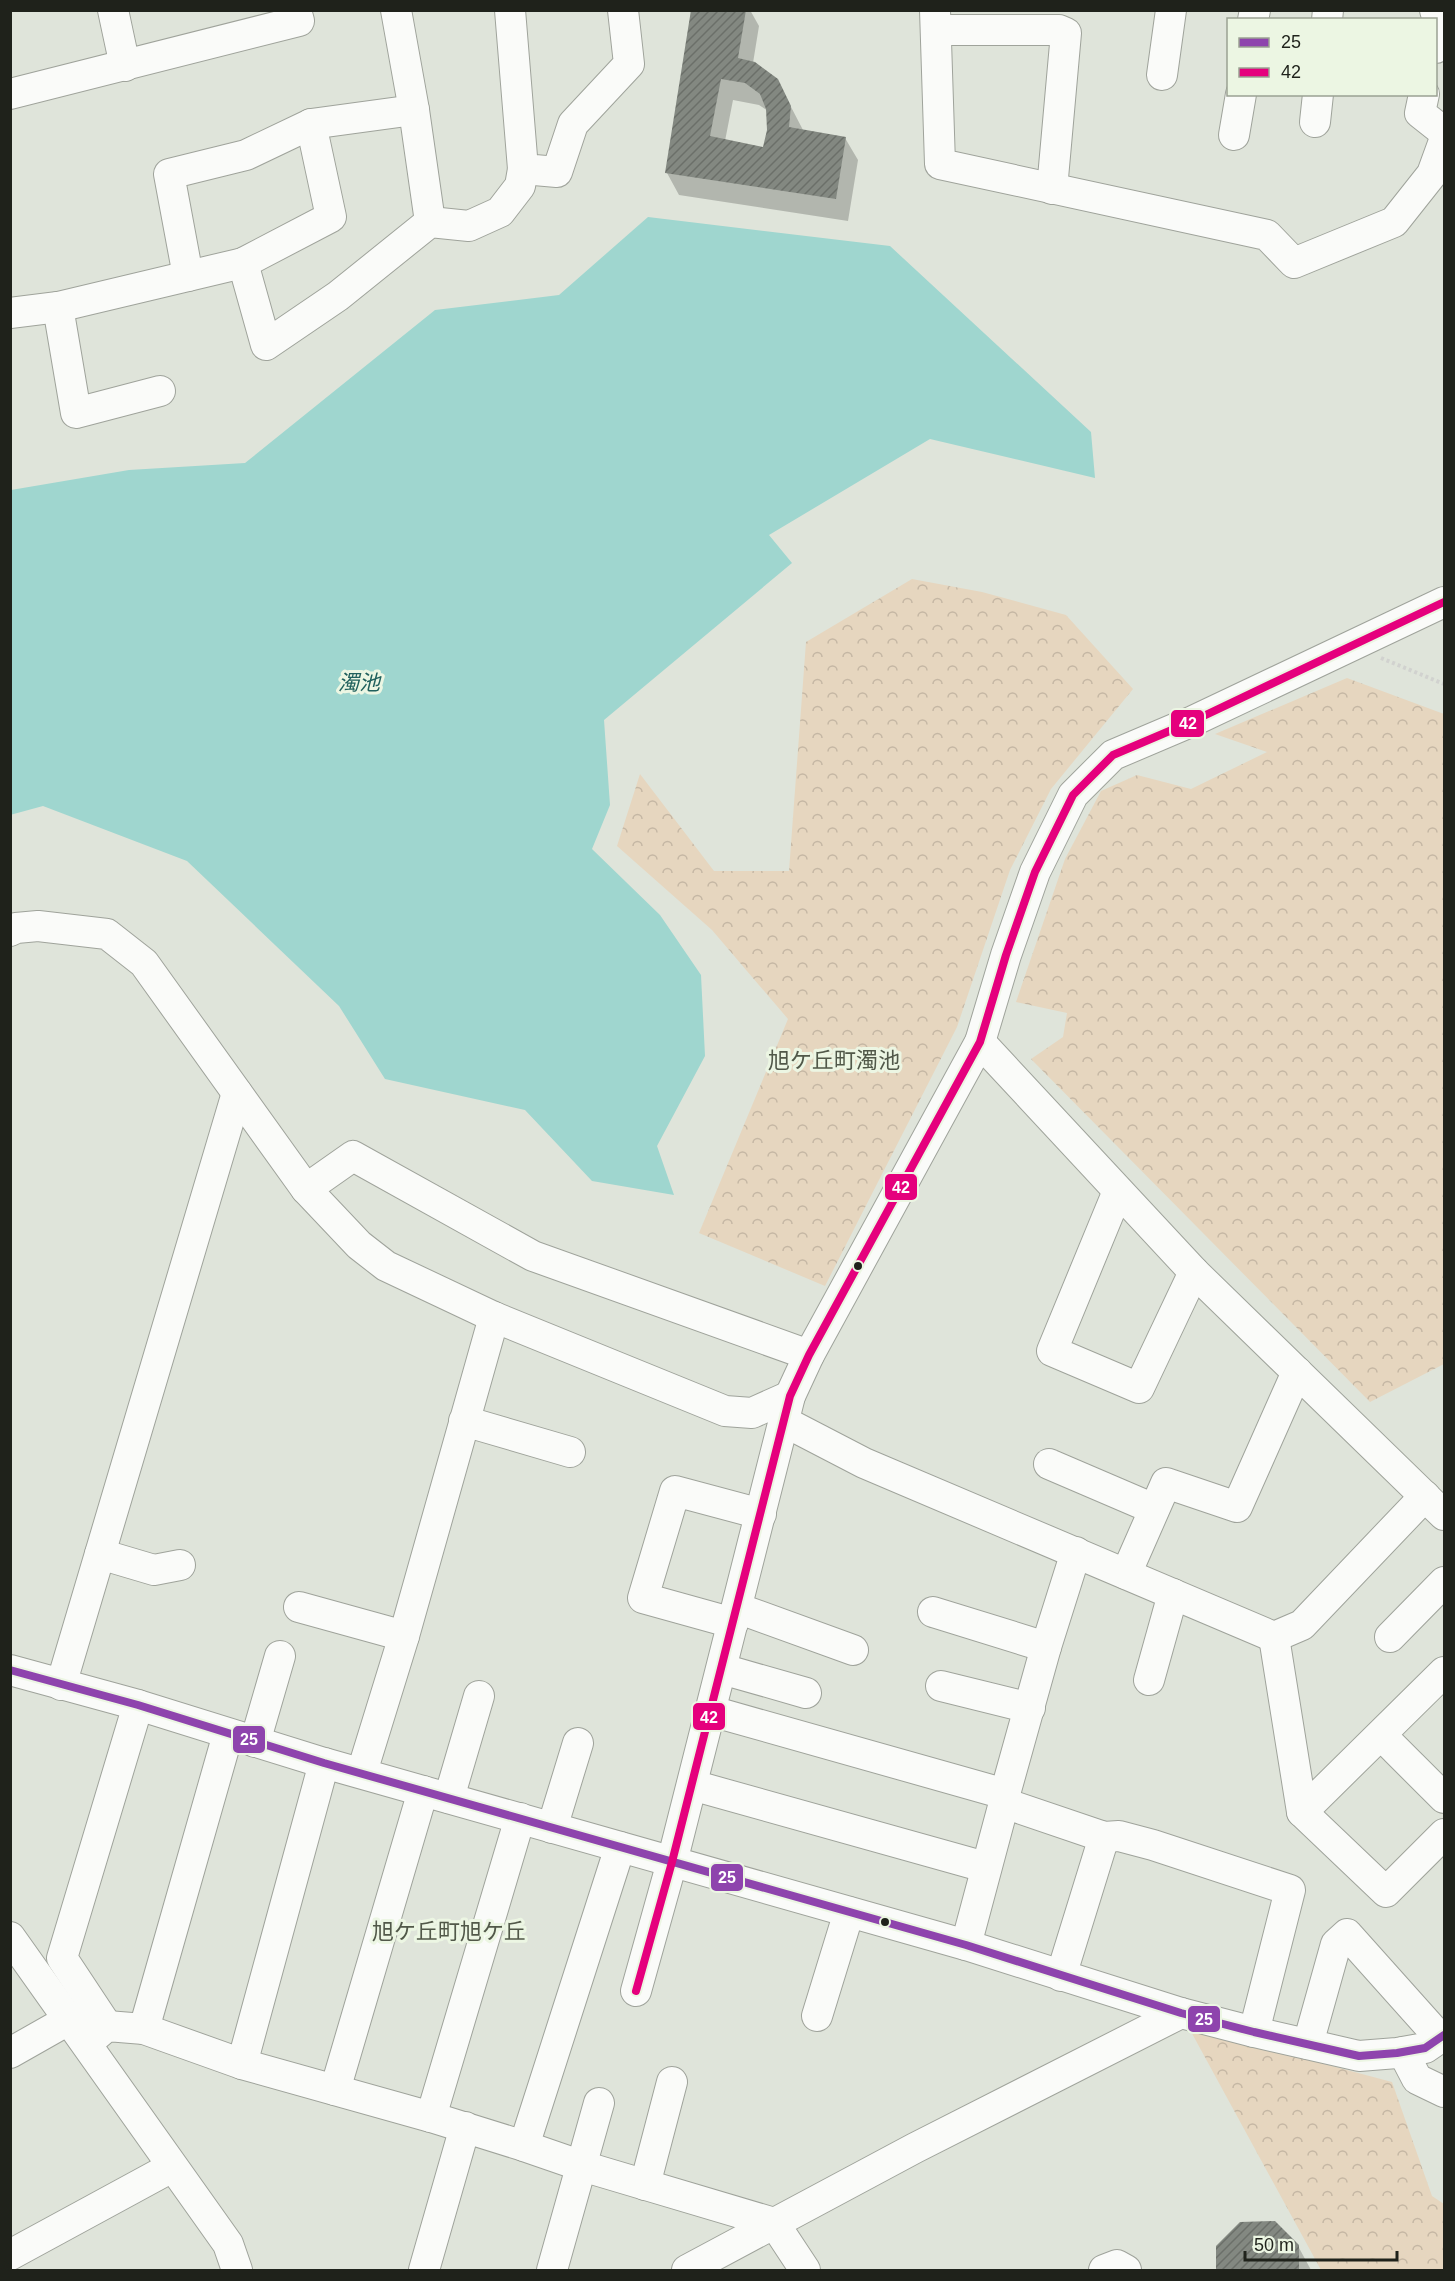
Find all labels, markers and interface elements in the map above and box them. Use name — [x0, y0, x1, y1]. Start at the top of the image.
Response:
legend — [1227, 18, 1437, 96]
text: 25 — [1281, 32, 1301, 52]
text: 42 — [1281, 62, 1301, 82]
water label: 濁池 — [338, 671, 382, 694]
line badge: 42 — [1170, 709, 1205, 738]
text: 42 — [1179, 715, 1197, 732]
district label: 旭ケ丘町濁池 — [768, 1048, 900, 1073]
line badge: 42 — [884, 1173, 918, 1201]
text: 42 — [892, 1179, 910, 1196]
unlabelled marker — [852, 1260, 864, 1272]
line badge: 42 — [692, 1702, 726, 1731]
text: 42 — [700, 1709, 718, 1726]
line badge: 25 — [232, 1725, 266, 1754]
text: 25 — [240, 1731, 258, 1748]
line badge: 25 — [710, 1863, 744, 1892]
text: 25 — [718, 1869, 736, 1886]
unlabelled marker — [879, 1916, 891, 1928]
district label: 旭ケ丘町旭ケ丘 — [372, 1919, 526, 1944]
line badge: 25 — [1187, 2005, 1221, 2033]
text: 25 — [1195, 2011, 1213, 2028]
scale bar — [1245, 2224, 1396, 2262]
text: 50 m — [1254, 2235, 1294, 2255]

